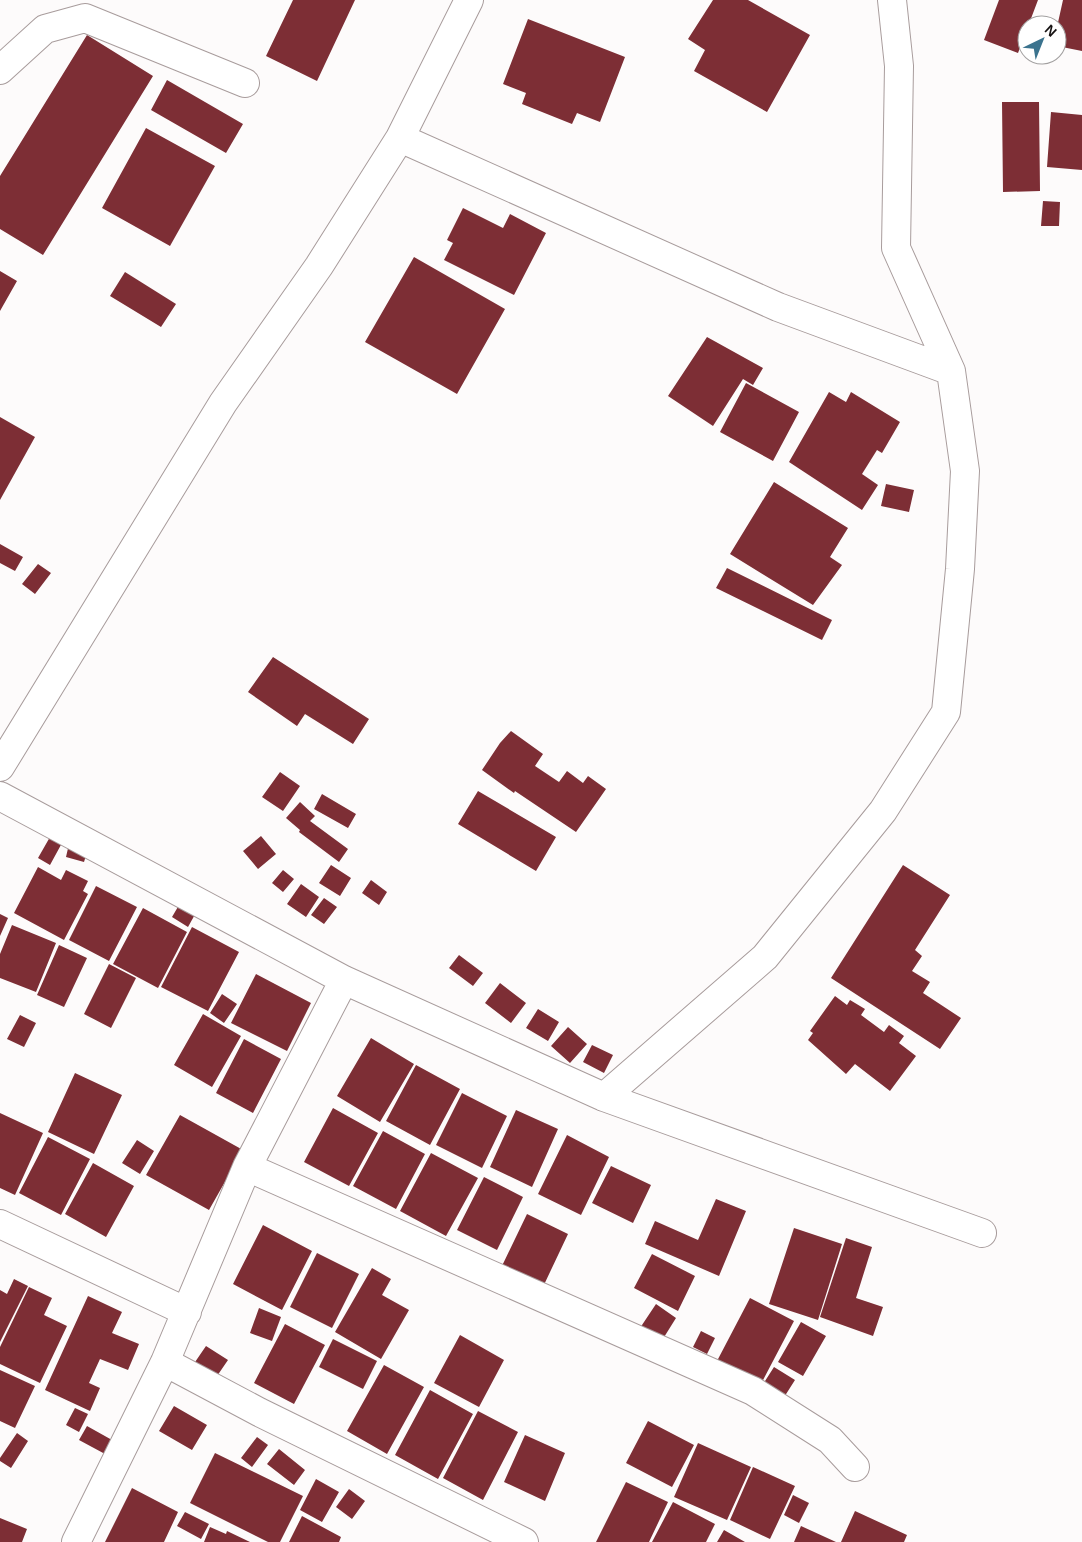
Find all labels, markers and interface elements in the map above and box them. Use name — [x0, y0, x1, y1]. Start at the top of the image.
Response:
north arrow — [1017, 15, 1067, 65]
text: N — [1042, 21, 1060, 40]

